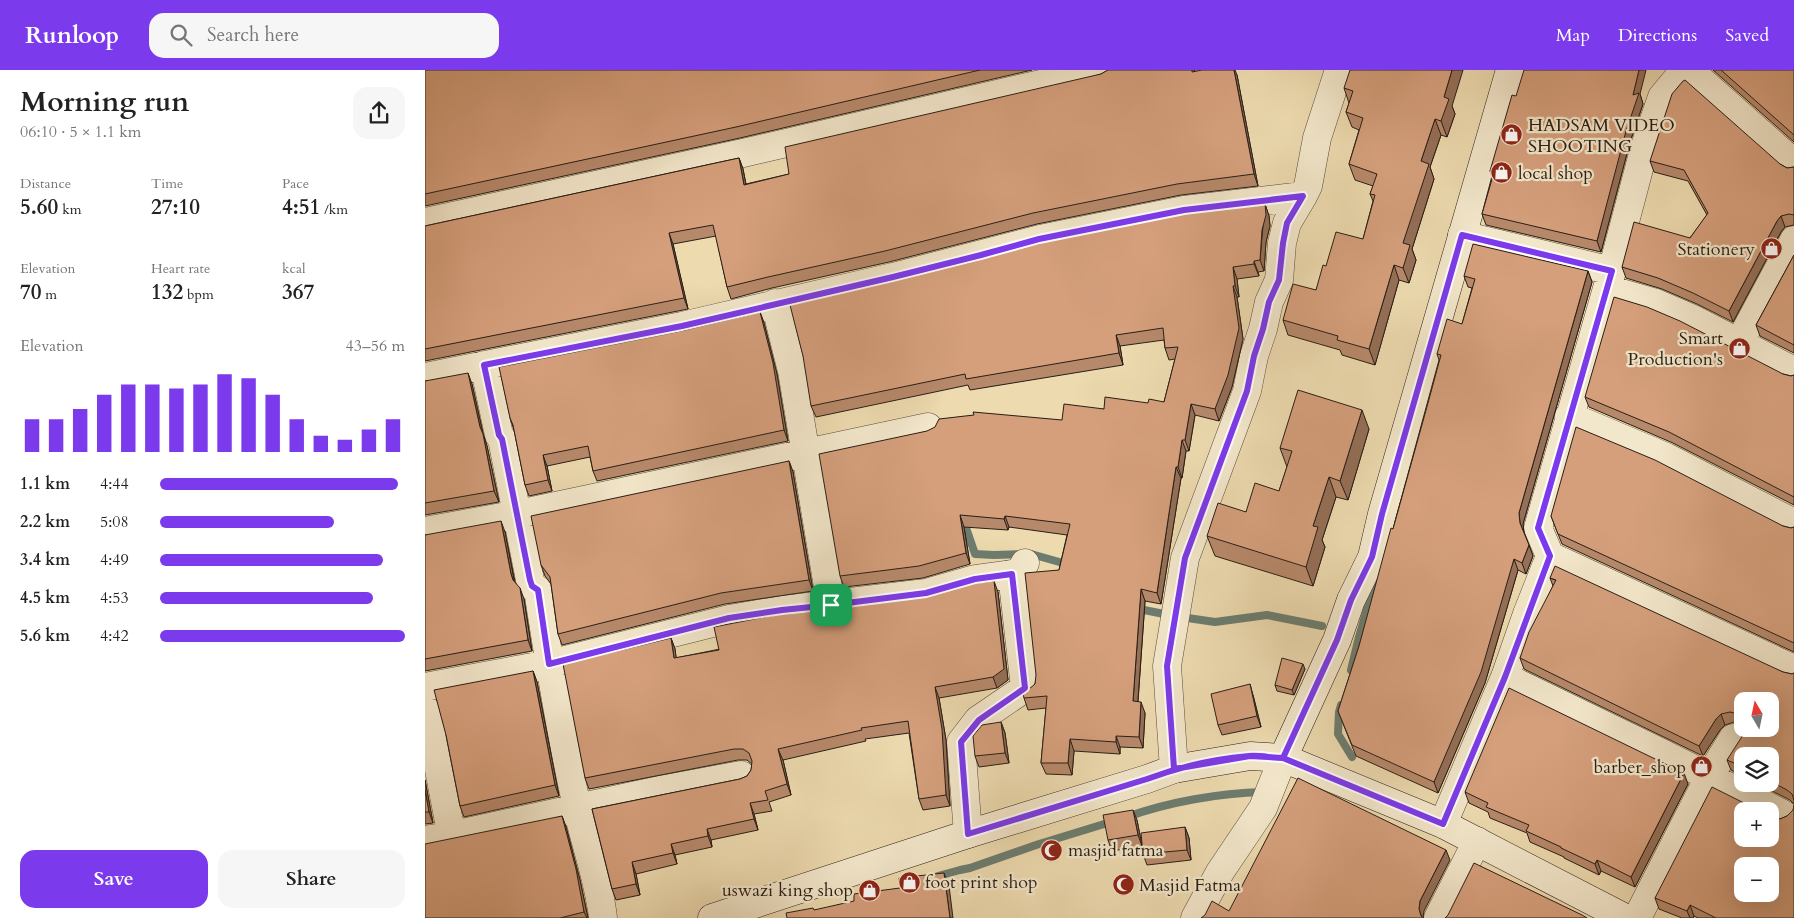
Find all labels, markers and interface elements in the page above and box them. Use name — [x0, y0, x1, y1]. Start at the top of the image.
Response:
search box — [149, 13, 499, 58]
text: Runloop — [25, 19, 119, 52]
icon: search — [167, 21, 195, 49]
text: Search here — [207, 22, 299, 48]
text: Map — [1556, 23, 1590, 48]
text: Directions — [1618, 23, 1697, 48]
text: Saved — [1725, 23, 1769, 48]
text: Morning run — [20, 83, 189, 121]
button: share — [353, 87, 405, 139]
place label: HADSAM VIDEO SHOOTING — [1528, 113, 1675, 159]
text: 06:10 · 5 × 1.1 km — [20, 121, 141, 143]
shop icon: HADSAM VIDEO SHOOTING — [1500, 123, 1524, 147]
shop icon: local shop — [1490, 161, 1514, 185]
place label: local shop — [1518, 161, 1593, 186]
text: Distance — [20, 174, 71, 193]
text: Time — [151, 174, 183, 193]
text: Pace — [282, 174, 309, 193]
text: 5.60 — [20, 193, 58, 222]
text: 27:10 — [151, 193, 200, 222]
text: 4:51 — [282, 193, 320, 222]
text: km — [58, 200, 81, 219]
text: /km — [320, 200, 348, 219]
place label: Stationery — [1678, 237, 1755, 262]
shop icon: Stationery — [1759, 237, 1783, 261]
text: Elevation — [20, 259, 76, 278]
text: Heart rate — [151, 259, 210, 278]
text: kcal — [282, 259, 306, 278]
text: 70 — [20, 278, 42, 307]
text: 132 — [151, 278, 183, 307]
text: 367 — [282, 278, 314, 307]
text: m — [42, 285, 57, 304]
text: bpm — [183, 285, 214, 304]
place label: Smart Production's — [1628, 326, 1723, 372]
text: Elevation — [20, 335, 84, 357]
text: 43–56 m — [346, 335, 405, 357]
shop icon: Smart Production's — [1727, 336, 1751, 360]
text: 1.1 km — [20, 473, 70, 495]
text: 4:44 — [100, 473, 129, 495]
text: 2.2 km — [20, 511, 70, 533]
text: 5:08 — [100, 511, 129, 533]
text: 3.4 km — [20, 549, 70, 571]
text: 4:49 — [100, 549, 129, 571]
pin — [810, 584, 852, 626]
text: 4.5 km — [20, 587, 70, 609]
text: 4:53 — [100, 587, 129, 609]
icon: arrive — [817, 591, 845, 619]
text: 5.6 km — [20, 625, 70, 647]
text: 4:42 — [100, 625, 129, 647]
north arrow — [1734, 692, 1779, 738]
map controls — [1734, 692, 1779, 902]
button: layers — [1734, 747, 1779, 792]
place label: barber_shop — [1593, 755, 1686, 780]
shop icon: barber_shop — [1690, 755, 1714, 779]
button: + — [1734, 802, 1779, 847]
mosque icon: masjid fatma — [1040, 838, 1064, 862]
place label: masjid fatma — [1068, 838, 1164, 863]
button: Save — [20, 850, 208, 908]
button: Share — [218, 850, 405, 908]
button: − — [1734, 857, 1779, 902]
shop icon: foot print shop — [897, 870, 921, 894]
place label: foot print shop — [925, 870, 1038, 895]
mosque icon: Masjid Fatma — [1111, 873, 1135, 897]
place label: Masjid Fatma — [1139, 873, 1241, 898]
place label: uswazi king shop — [722, 878, 853, 903]
shop icon: uswazi king shop — [857, 878, 881, 902]

